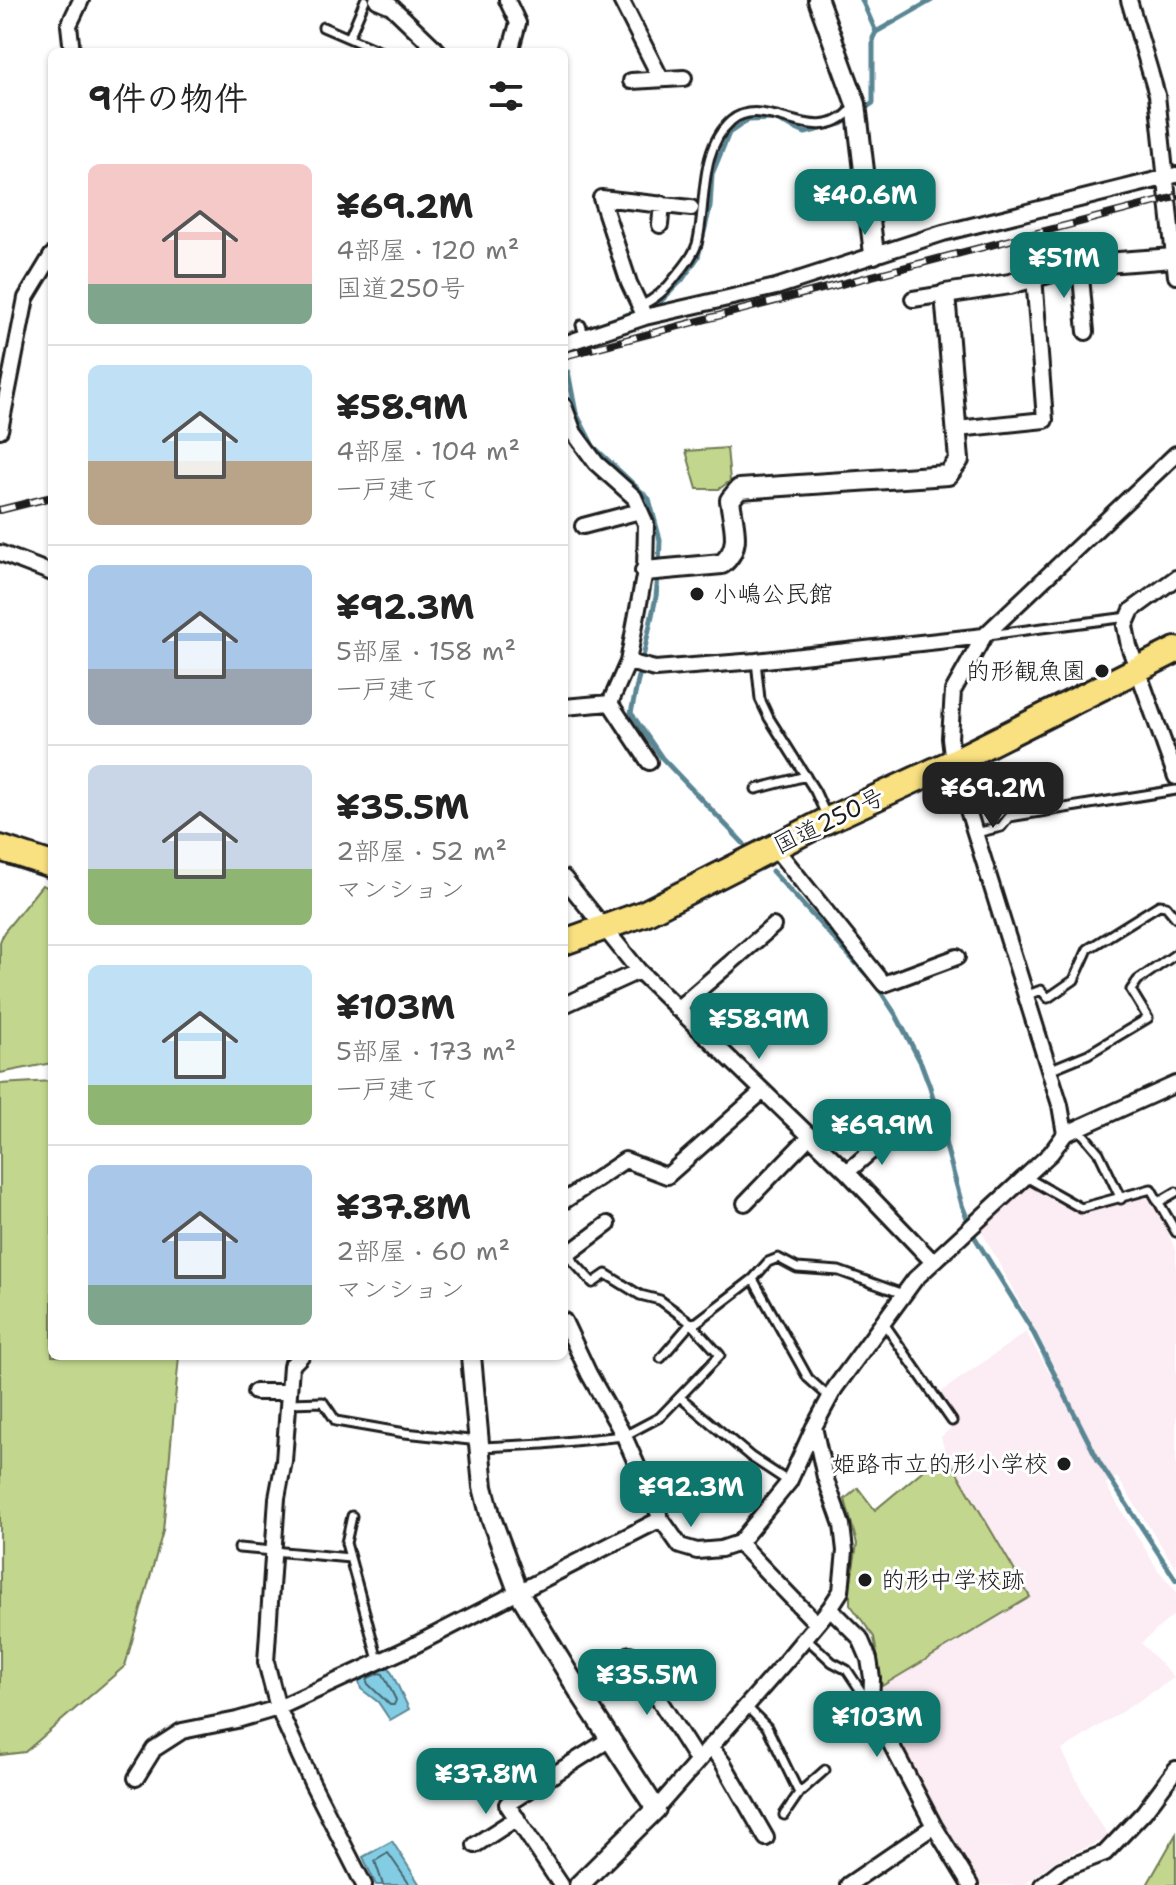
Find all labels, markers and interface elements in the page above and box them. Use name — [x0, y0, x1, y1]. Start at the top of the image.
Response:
icon: filters — [484, 74, 528, 118]
text: 9件の物件 — [88, 75, 248, 121]
pin: ¥40.6M — [800, 169, 930, 237]
text: ¥40.6M — [813, 177, 917, 212]
text: ¥69.2M — [336, 183, 474, 229]
icon: home — [152, 196, 248, 292]
text: 4部屋 · 120 m² — [336, 232, 520, 267]
pin: ¥51M — [1017, 232, 1111, 300]
text: ¥51M — [1028, 240, 1100, 275]
text: 国道250号 — [336, 270, 466, 305]
text: ¥58.9M — [336, 384, 468, 430]
icon: home — [152, 397, 248, 493]
text: 4部屋 · 104 m² — [336, 433, 520, 468]
text: 一戸建て — [336, 471, 440, 506]
place label: 小嶋公民館 — [713, 578, 833, 610]
text: ¥92.3M — [336, 584, 474, 630]
marker: 小嶋公民館 — [688, 585, 706, 603]
icon: home — [152, 597, 248, 693]
text: 5部屋 · 158 m² — [336, 633, 516, 668]
place label: 的形観魚園 — [966, 655, 1086, 687]
marker: 的形観魚園 — [1093, 662, 1111, 680]
text: 一戸建て — [336, 671, 440, 706]
pin: ¥69.2M — [928, 762, 1058, 830]
text: ¥69.2M — [940, 770, 1046, 805]
street label: 国道250号 — [768, 780, 890, 862]
text: ¥35.5M — [336, 784, 469, 830]
icon: home — [152, 797, 248, 893]
text: 2部屋 · 52 m² — [336, 833, 507, 868]
text: マンション — [336, 871, 465, 906]
text: ¥103M — [336, 984, 455, 1030]
pin: ¥58.9M — [694, 993, 824, 1061]
icon: home — [152, 997, 248, 1093]
text: ¥58.9M — [709, 1001, 809, 1036]
text: 5部屋 · 173 m² — [336, 1033, 516, 1068]
text: 一戸建て — [336, 1071, 440, 1106]
pin: ¥69.9M — [817, 1099, 947, 1167]
text: ¥69.9M — [831, 1107, 933, 1142]
text: ¥37.8M — [336, 1184, 471, 1230]
icon: home — [152, 1197, 248, 1293]
text: 2部屋 · 60 m² — [336, 1233, 510, 1268]
text: マンション — [336, 1271, 465, 1306]
place label: 姫路市立的形小学校 — [832, 1448, 1048, 1480]
marker: 姫路市立的形小学校 — [1055, 1455, 1073, 1473]
pin: ¥92.3M — [626, 1461, 756, 1529]
text: ¥92.3M — [638, 1469, 744, 1504]
place label: 的形中学校跡 — [881, 1564, 1025, 1596]
marker: 的形中学校跡 — [856, 1571, 874, 1589]
pin: ¥35.5M — [582, 1649, 712, 1717]
text: ¥35.5M — [596, 1657, 698, 1692]
pin: ¥103M — [821, 1691, 933, 1759]
text: ¥103M — [831, 1699, 923, 1734]
pin: ¥37.8M — [421, 1748, 551, 1816]
text: ¥37.8M — [434, 1756, 538, 1791]

